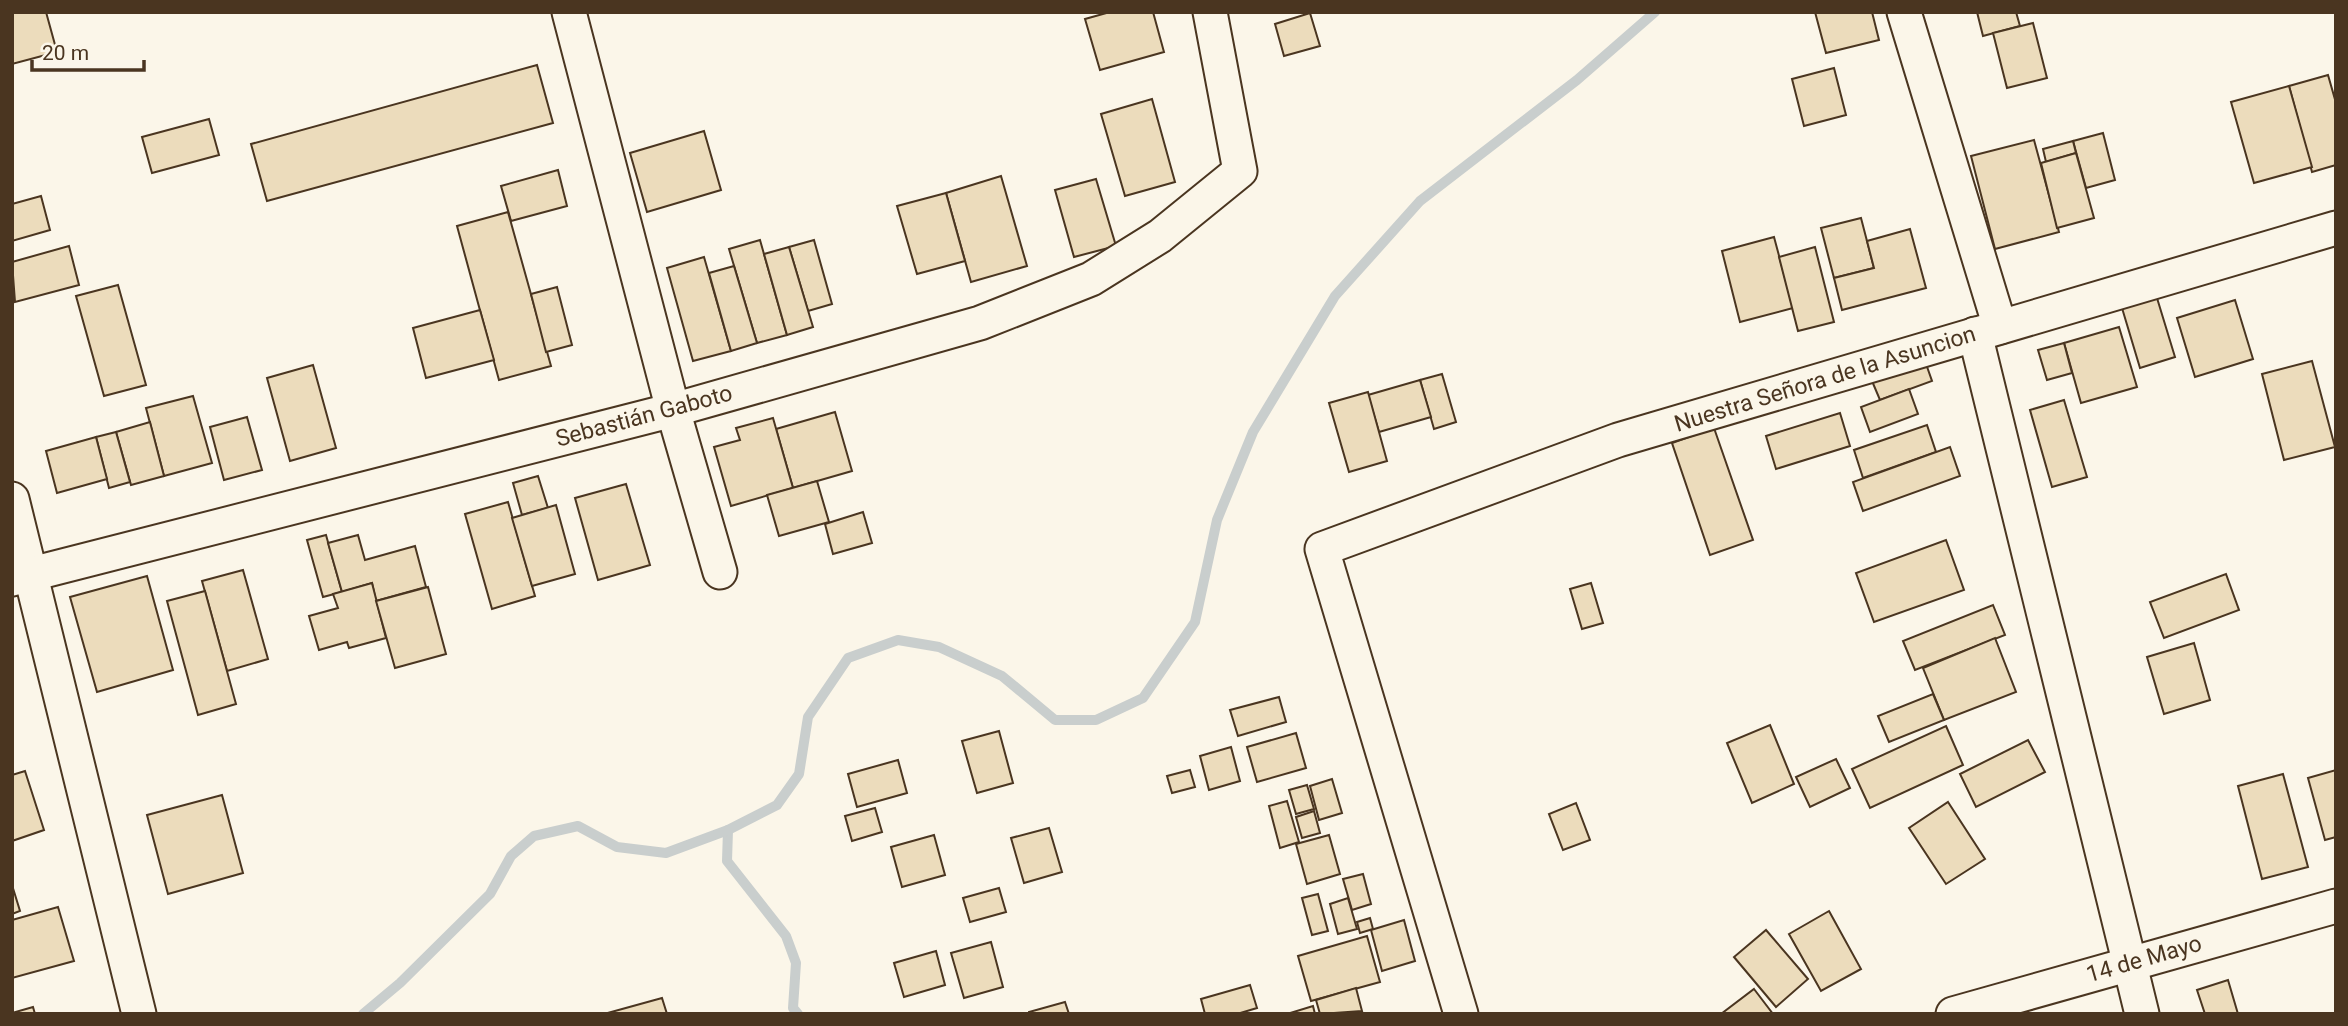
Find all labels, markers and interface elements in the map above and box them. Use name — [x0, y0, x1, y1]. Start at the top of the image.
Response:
scale bar — [32, 28, 144, 72]
text: 20 m — [42, 41, 89, 65]
street label: Nuestra Señora de la Asuncion — [1671, 320, 1979, 438]
street label: Sebastián Gaboto — [553, 379, 735, 453]
street label: 14 de Mayo — [2083, 930, 2205, 988]

